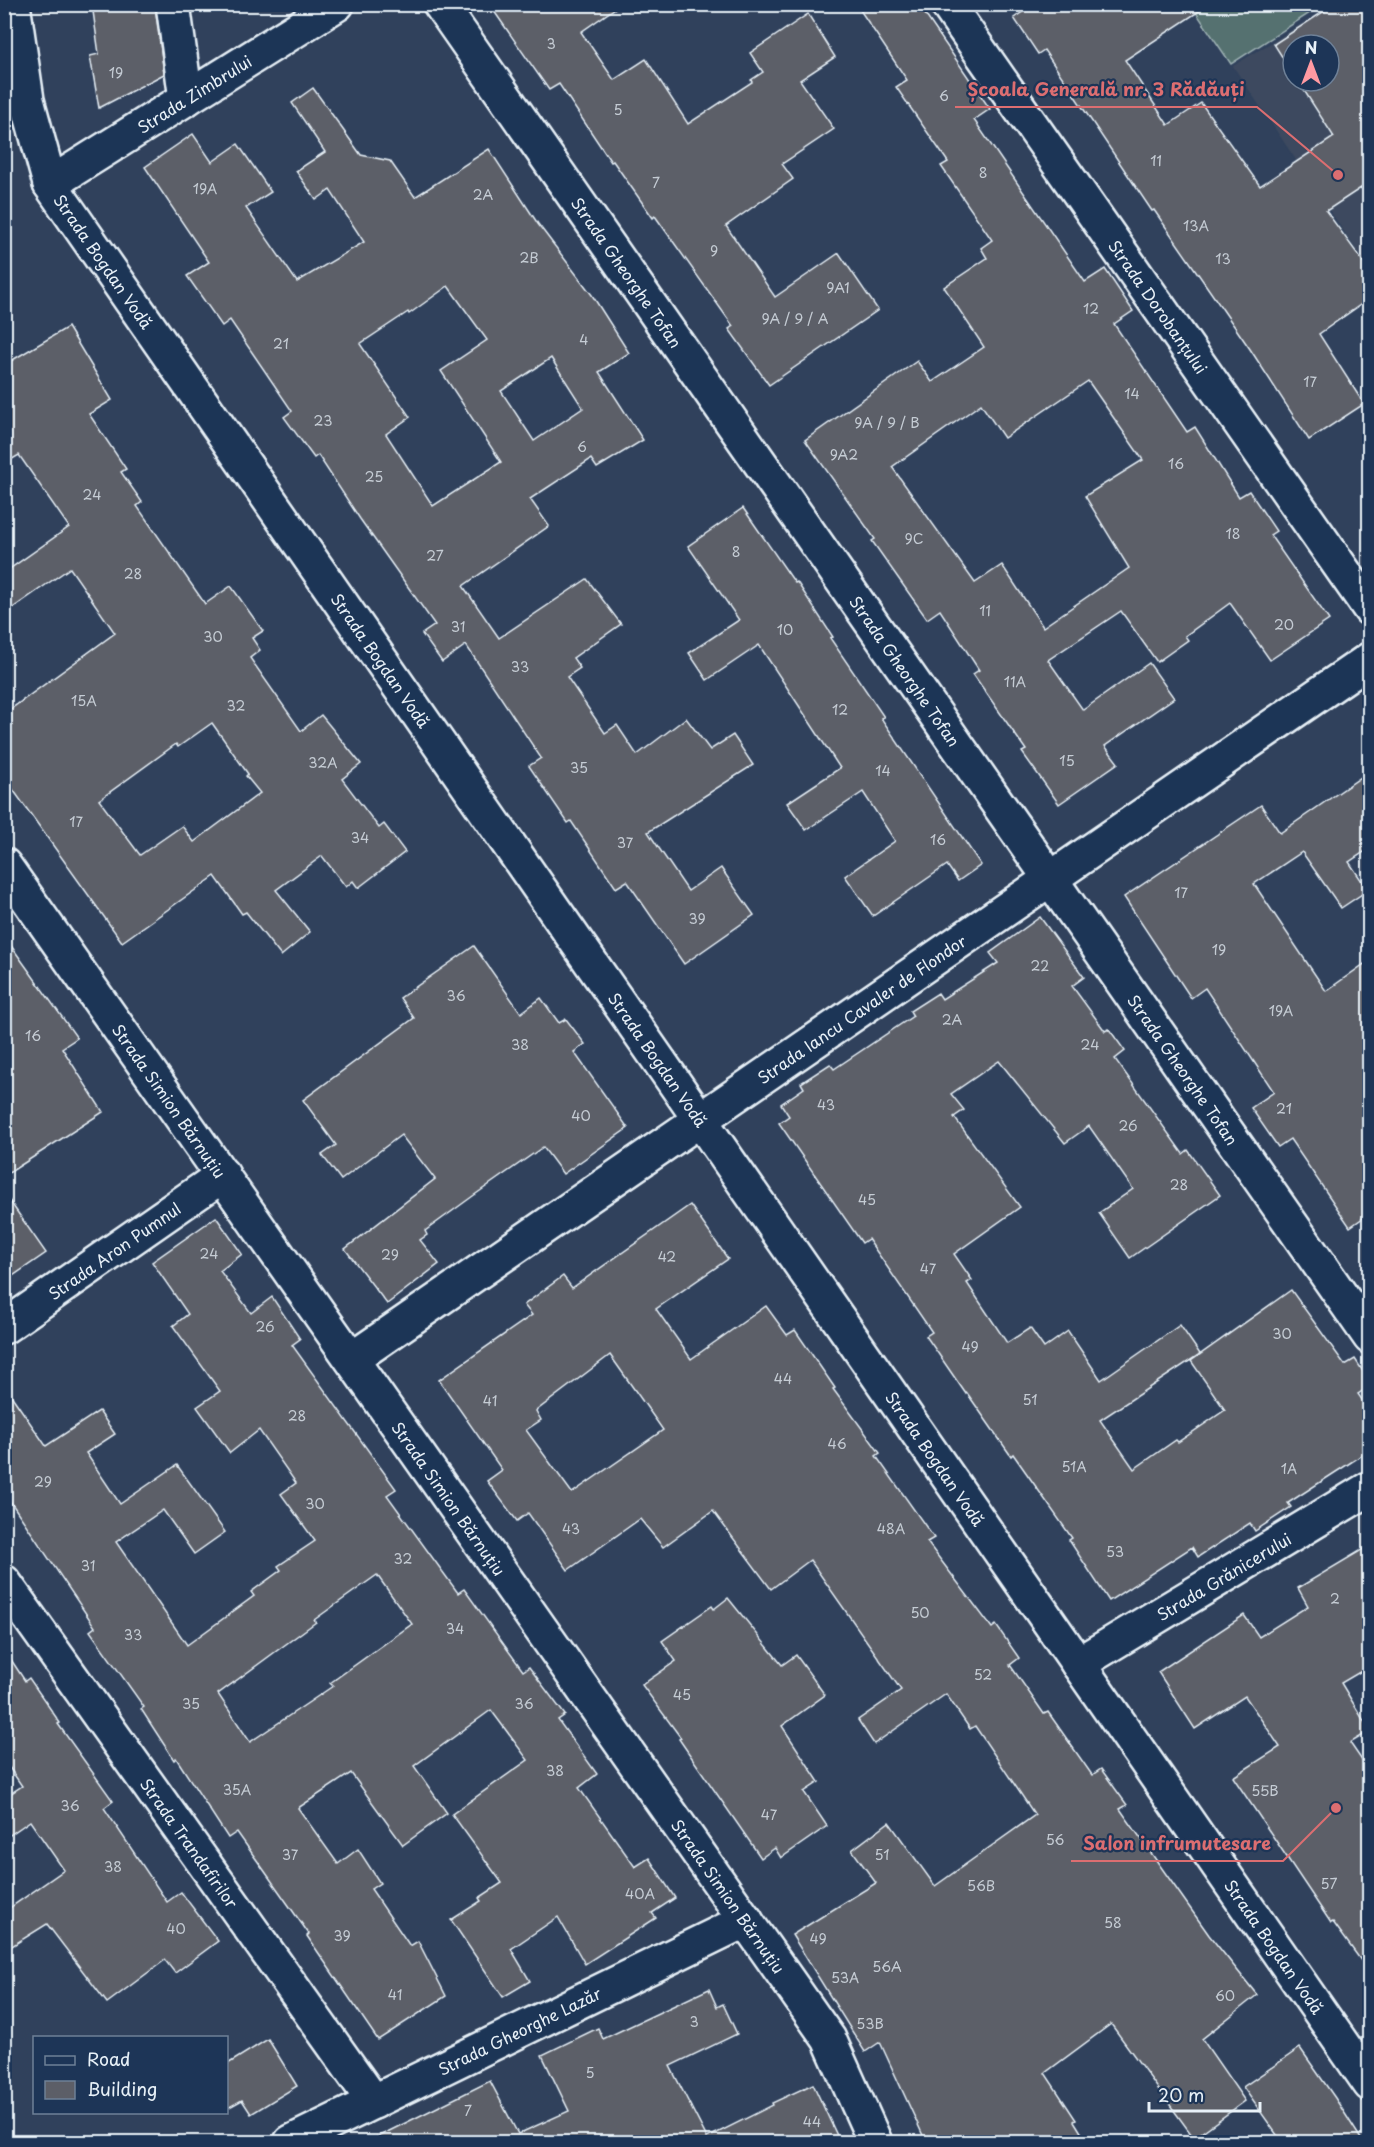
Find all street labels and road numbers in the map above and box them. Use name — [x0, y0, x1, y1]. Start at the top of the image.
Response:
street label: Strada Zimbrului — [132, 49, 256, 139]
street label: Strada Bogdan Vodă — [48, 189, 159, 334]
street label: Strada Gheorghe Tofan — [566, 192, 688, 352]
street label: Strada Dorobanțului — [1103, 235, 1214, 378]
street label: Strada Bogdan Vodă — [326, 588, 436, 733]
street label: Strada Gheorghe Tofan — [844, 590, 966, 751]
street label: Strada Iancu Cavaler de Flondor — [752, 928, 971, 1089]
street label: Strada Bogdan Vodă — [603, 987, 714, 1132]
street label: Strada Gheorghe Tofan — [1122, 989, 1244, 1150]
street label: Strada Simion Bărnuțiu — [107, 1019, 232, 1183]
street label: Strada Aron Pumnul — [43, 1196, 185, 1305]
street label: Strada Bogdan Vodă — [880, 1386, 991, 1531]
street label: Strada Simion Bărnuțiu — [386, 1416, 512, 1580]
street label: Strada Grănicerului — [1152, 1526, 1296, 1626]
street label: Strada Trandafirilor — [135, 1773, 245, 1913]
street label: Strada Simion Bărnuțiu — [666, 1814, 791, 1978]
street label: Strada Bogdan Vodă — [1219, 1874, 1330, 2019]
street label: Strada Gheorghe Lazăr — [434, 1980, 606, 2081]

